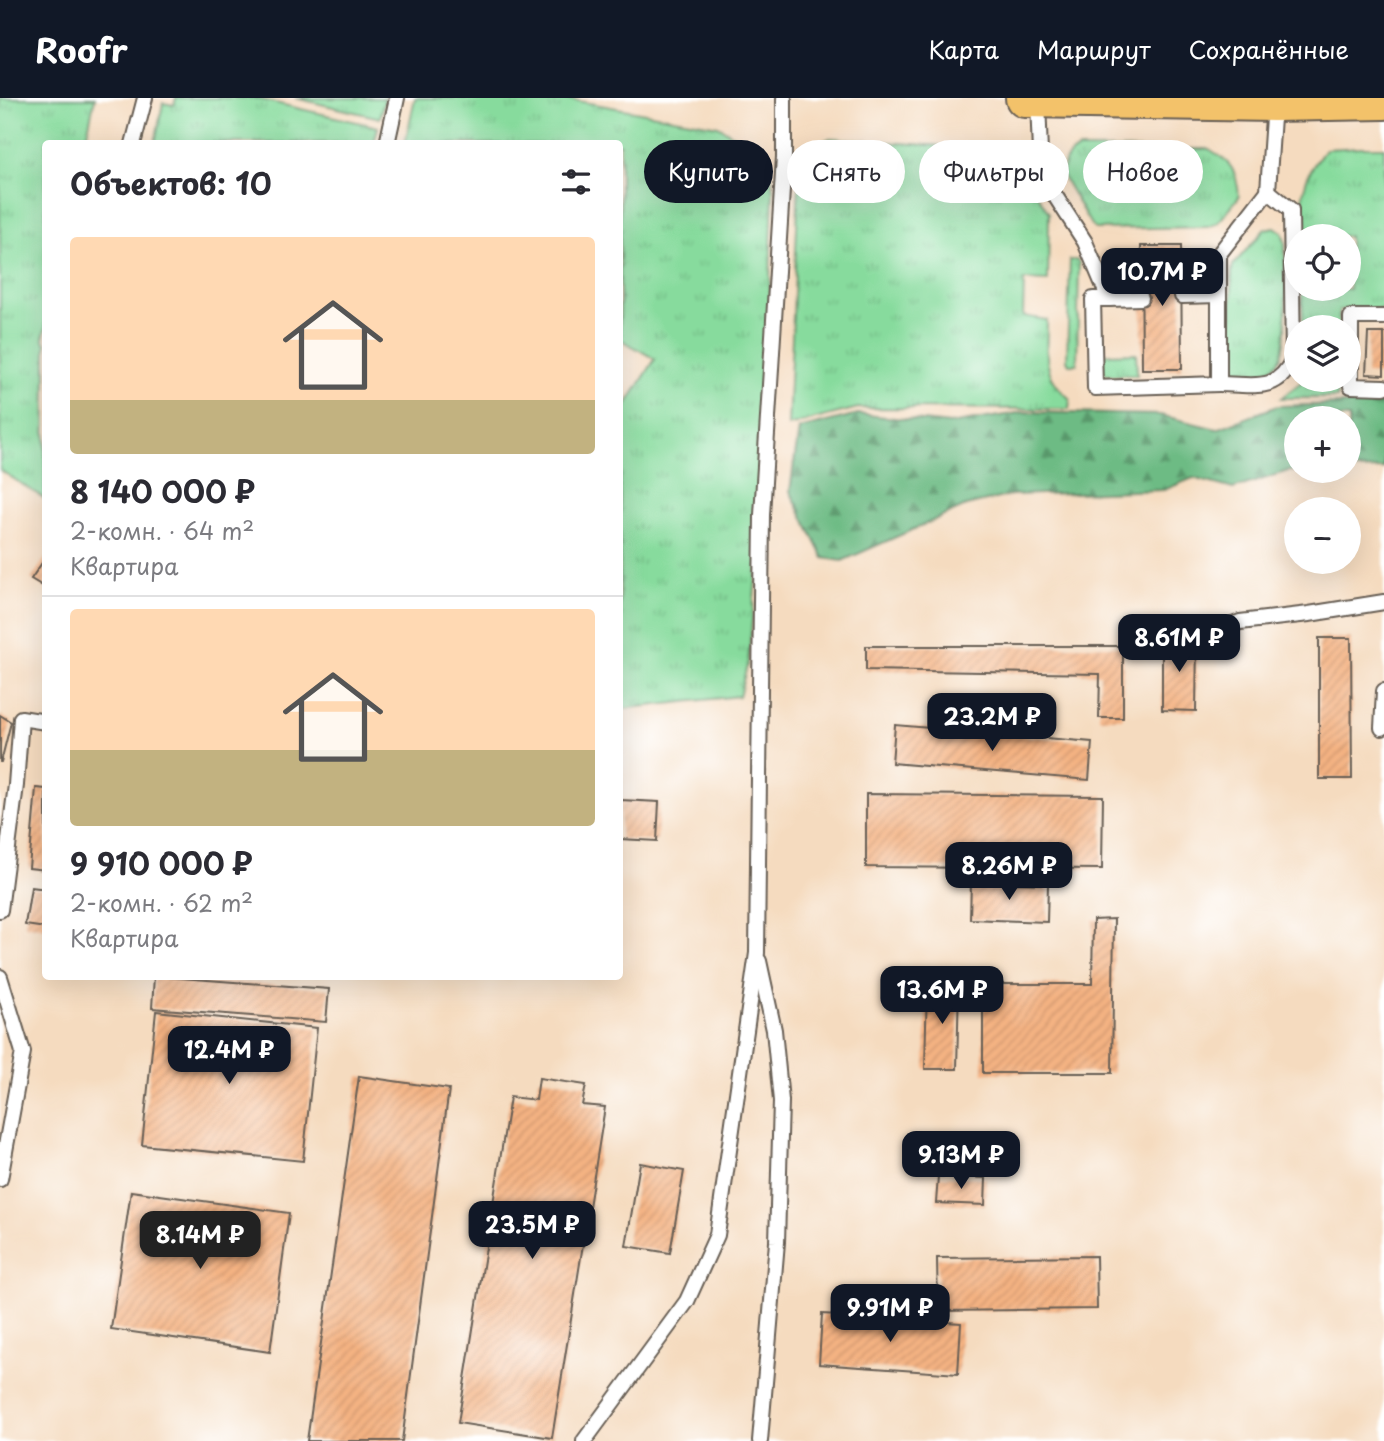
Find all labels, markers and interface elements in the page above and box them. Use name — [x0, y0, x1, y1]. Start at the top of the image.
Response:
text: Roofr — [35, 24, 128, 74]
text: Карта — [928, 31, 999, 67]
text: Маршрут — [1037, 31, 1151, 67]
text: Сохранённые — [1189, 31, 1349, 67]
chip: Купить — [644, 140, 773, 203]
chip: Снять — [787, 140, 905, 203]
chip: Фильтры — [919, 140, 1069, 203]
chip: Новое — [1083, 140, 1203, 203]
text: Объектов: 10 — [70, 160, 272, 205]
icon: filters — [557, 163, 595, 201]
map controls — [1284, 224, 1361, 574]
button: locate — [1284, 224, 1361, 301]
pin: 10.7M ₽ — [1097, 248, 1227, 308]
text: 10.7M ₽ — [1117, 253, 1207, 288]
icon: home — [270, 282, 396, 408]
button: layers — [1284, 315, 1361, 392]
button: + — [1284, 406, 1361, 483]
text: 8 140 000 ₽ — [70, 468, 255, 513]
button: − — [1284, 497, 1361, 574]
text: 2-комн. · 64 m² — [70, 513, 254, 548]
text: Квартира — [70, 548, 178, 583]
pin: 8.61M ₽ — [1114, 614, 1244, 674]
text: 8.61M ₽ — [1134, 619, 1224, 654]
icon: home — [270, 654, 396, 780]
pin: 23.2M ₽ — [927, 694, 1057, 753]
text: 23.2M ₽ — [943, 698, 1041, 733]
text: 9 910 000 ₽ — [70, 840, 253, 885]
pin: 8.26M ₽ — [944, 842, 1074, 902]
text: 8.26M ₽ — [961, 847, 1057, 882]
text: 2-комн. · 62 m² — [70, 885, 253, 920]
text: Квартира — [70, 920, 178, 955]
pin: 13.6M ₽ — [877, 967, 1007, 1026]
text: 13.6M ₽ — [896, 971, 988, 1006]
pin: 12.4M ₽ — [164, 1026, 294, 1086]
text: 12.4M ₽ — [184, 1031, 274, 1066]
pin: 9.13M ₽ — [896, 1132, 1026, 1191]
text: 9.13M ₽ — [918, 1136, 1004, 1171]
pin: 23.5M ₽ — [467, 1202, 597, 1261]
text: 23.5M ₽ — [485, 1206, 579, 1241]
pin: 8.14M ₽ — [135, 1212, 265, 1271]
text: 8.14M ₽ — [156, 1216, 244, 1251]
pin: 9.91M ₽ — [825, 1284, 955, 1344]
text: 9.91M ₽ — [847, 1289, 933, 1324]

